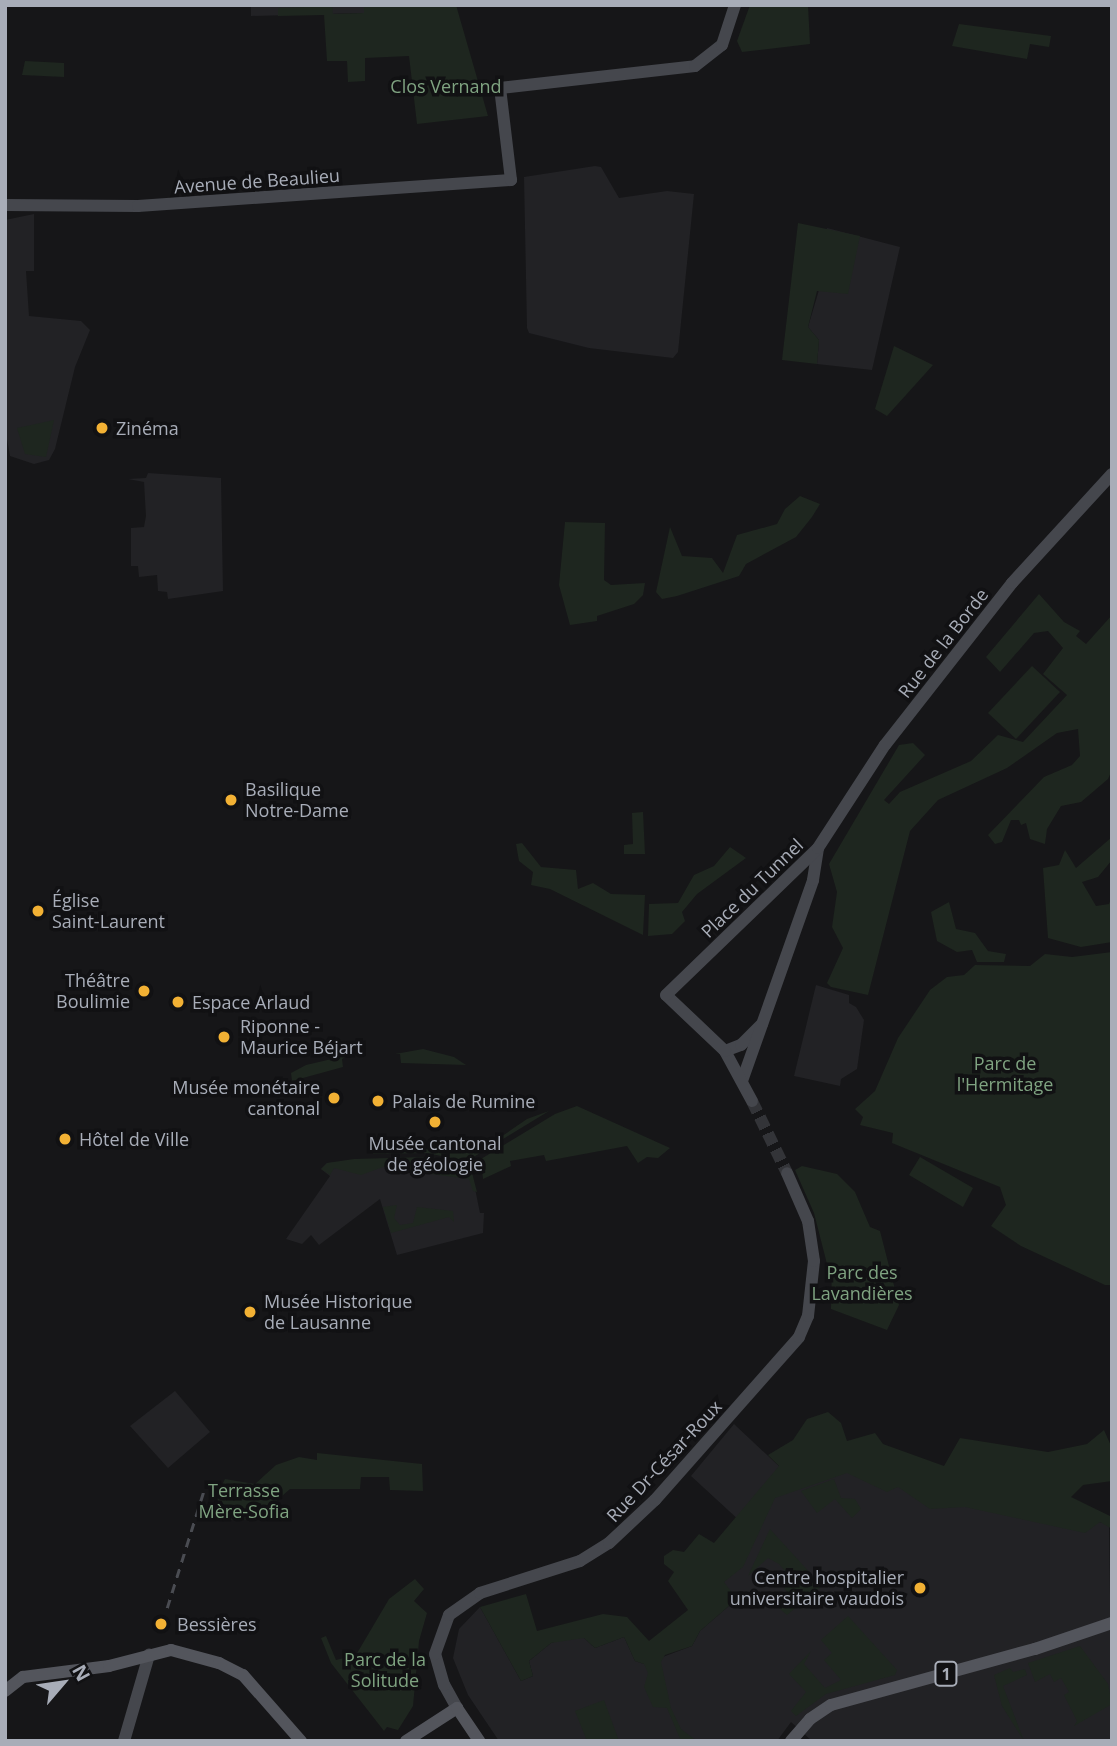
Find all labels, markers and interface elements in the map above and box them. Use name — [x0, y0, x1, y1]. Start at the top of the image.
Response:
park label: Clos Vernand — [390, 75, 502, 97]
street label: Avenue de Beaulieu — [173, 164, 341, 198]
place label: Zinéma — [116, 417, 179, 439]
marker: Zinéma — [94, 420, 110, 436]
street label: Rue de la Borde — [894, 584, 992, 702]
place label: Basilique Notre-Dame — [245, 779, 349, 822]
marker: Basilique Notre-Dame — [223, 792, 239, 808]
street label: Place du Tunnel — [697, 834, 807, 942]
place label: Église Saint-Laurent — [52, 890, 165, 932]
marker: Église Saint-Laurent — [30, 903, 46, 919]
place label: Théâtre Boulimie — [56, 970, 130, 1012]
marker: Théâtre Boulimie — [136, 983, 152, 999]
place label: Espace Arlaud — [192, 991, 310, 1013]
marker: Espace Arlaud — [170, 994, 186, 1010]
place label: Riponne - Maurice Béjart — [240, 1016, 363, 1058]
marker: Riponne - Maurice Béjart — [214, 1027, 234, 1047]
park label: Parc de l'Hermitage — [957, 1053, 1053, 1096]
place label: Musée monétaire cantonal — [172, 1077, 320, 1120]
marker: Musée monétaire cantonal — [326, 1090, 342, 1106]
place label: Palais de Rumine — [392, 1090, 535, 1112]
marker: Palais de Rumine — [370, 1093, 386, 1109]
marker: Musée cantonal de géologie — [427, 1114, 443, 1130]
place label: Hôtel de Ville — [79, 1128, 189, 1150]
marker: Hôtel de Ville — [57, 1131, 73, 1147]
place label: Musée cantonal de géologie — [368, 1133, 502, 1176]
park label: Parc des Lavandières — [811, 1262, 913, 1304]
place label: Musée Historique de Lausanne — [264, 1291, 412, 1334]
marker: Musée Historique de Lausanne — [242, 1304, 258, 1320]
street label: Rue Dr-César-Roux — [602, 1396, 726, 1526]
park label: Terrasse Mère-Sofia — [199, 1480, 289, 1522]
place label: Centre hospitalier universitaire vaudois — [730, 1567, 904, 1610]
marker: Centre hospitalier universitaire vaudois — [910, 1578, 930, 1598]
place label: Bessières — [177, 1613, 257, 1635]
marker: Bessières — [151, 1614, 171, 1634]
north arrow — [28, 1648, 98, 1718]
park label: Parc de la Solitude — [344, 1649, 426, 1692]
text: N — [66, 1660, 96, 1686]
road number: 1 — [934, 1662, 958, 1686]

